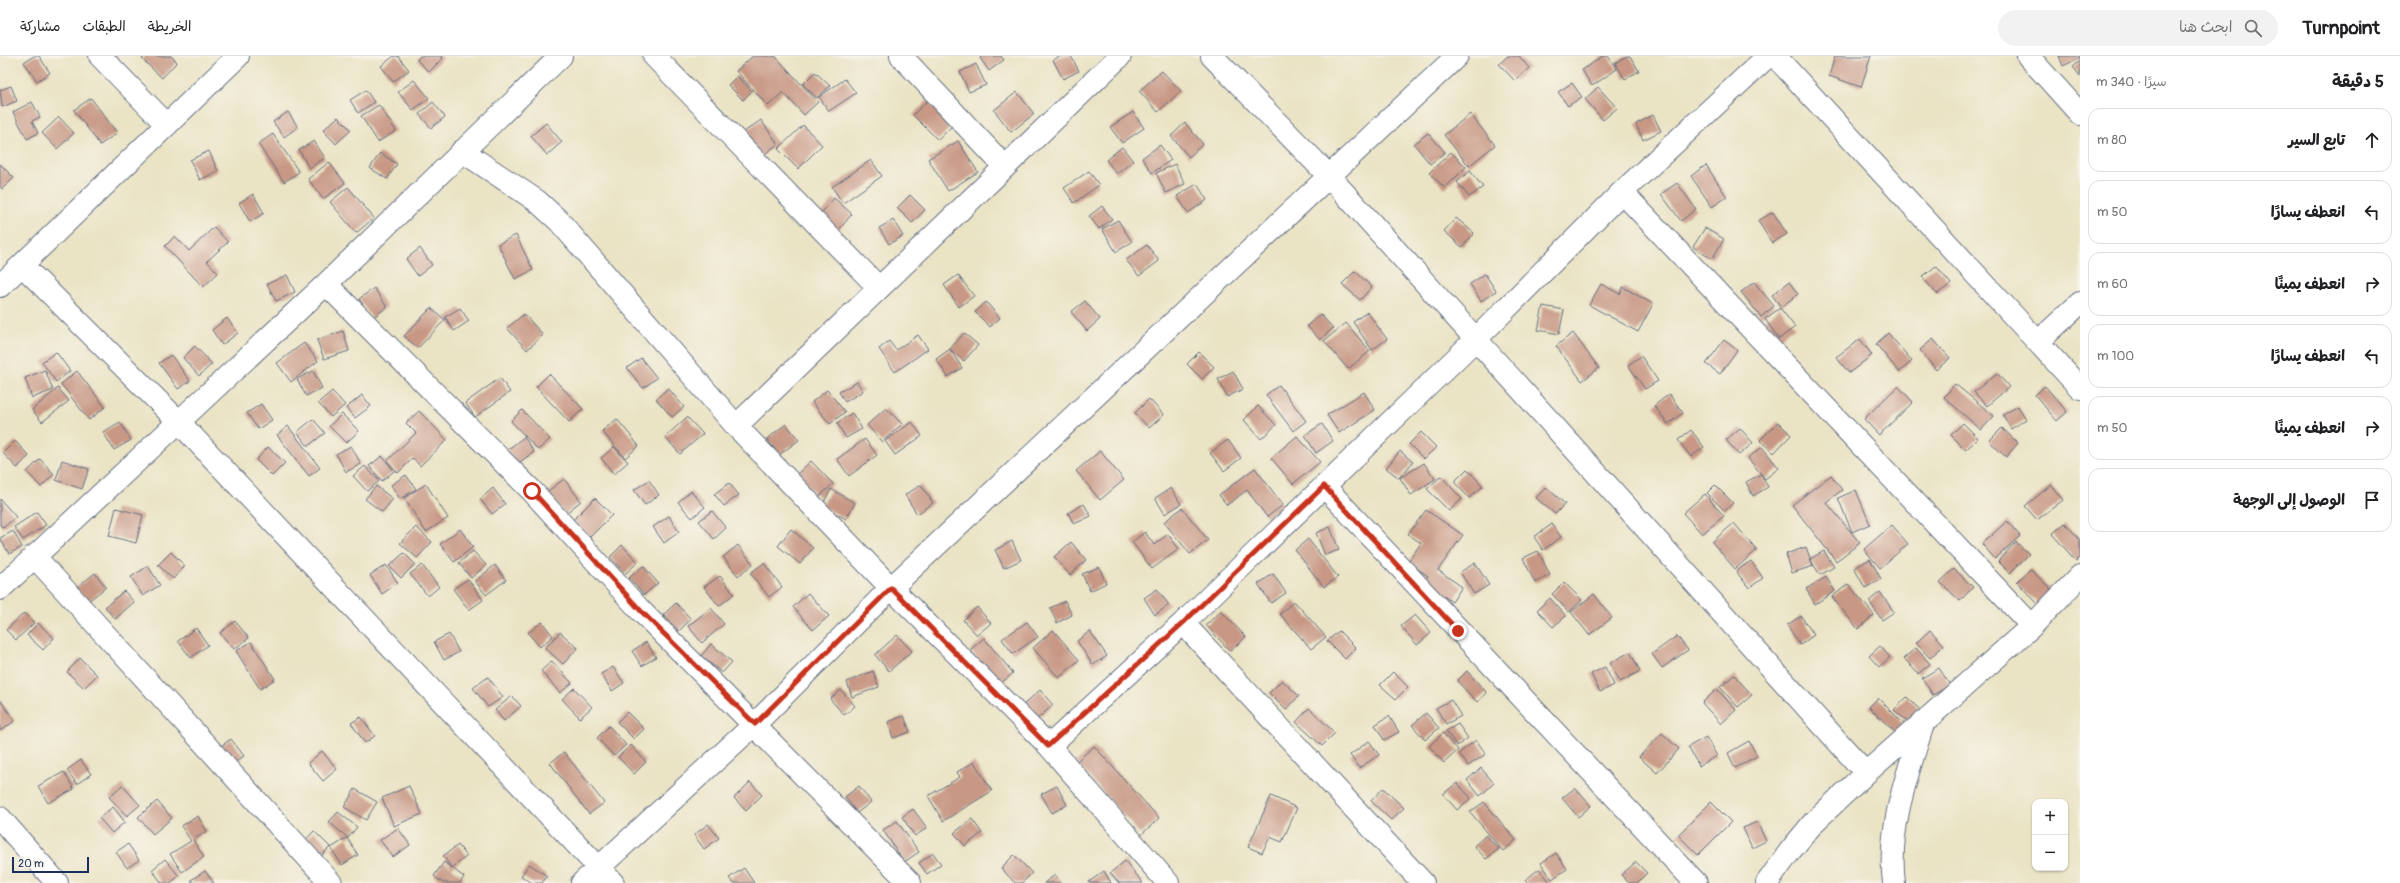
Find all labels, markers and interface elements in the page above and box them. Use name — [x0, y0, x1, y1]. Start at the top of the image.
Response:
search box — [1998, 10, 2278, 46]
text: Turnpoint — [2302, 16, 2380, 40]
icon: search — [2242, 17, 2264, 39]
text: مشاركة — [20, 18, 60, 35]
text: الطبقات — [82, 18, 126, 35]
text: الخريطة — [148, 18, 191, 35]
text: ابحث هنا — [2179, 18, 2232, 37]
text: 5 دقيقة — [2332, 71, 2384, 92]
text: سيرًا · 340 m — [2096, 74, 2167, 90]
icon: ahead — [2361, 129, 2383, 151]
text: تابع السير — [2288, 131, 2345, 150]
text: 80 m — [2097, 132, 2127, 148]
icon: left — [2361, 201, 2383, 223]
text: انعطف يسارًا — [2271, 203, 2345, 222]
text: 50 m — [2097, 204, 2127, 220]
icon: right — [2361, 273, 2383, 295]
text: انعطف يمينًا — [2275, 275, 2345, 294]
text: 60 m — [2097, 276, 2128, 292]
icon: left — [2361, 345, 2383, 367]
text: انعطف يسارًا — [2271, 347, 2345, 366]
text: 100 m — [2097, 348, 2134, 364]
icon: right — [2361, 417, 2383, 439]
text: انعطف يمينًا — [2275, 419, 2345, 438]
text: 50 m — [2097, 420, 2127, 436]
route start — [523, 482, 541, 500]
icon: arrive — [2361, 489, 2383, 511]
text: الوصول إلى الوجهة — [2233, 491, 2345, 510]
route end — [1449, 622, 1467, 640]
map controls — [2032, 799, 2068, 871]
button: + — [2032, 799, 2068, 835]
button: − — [2032, 835, 2068, 871]
scale bar — [12, 855, 89, 874]
text: 20 m — [18, 857, 44, 870]

